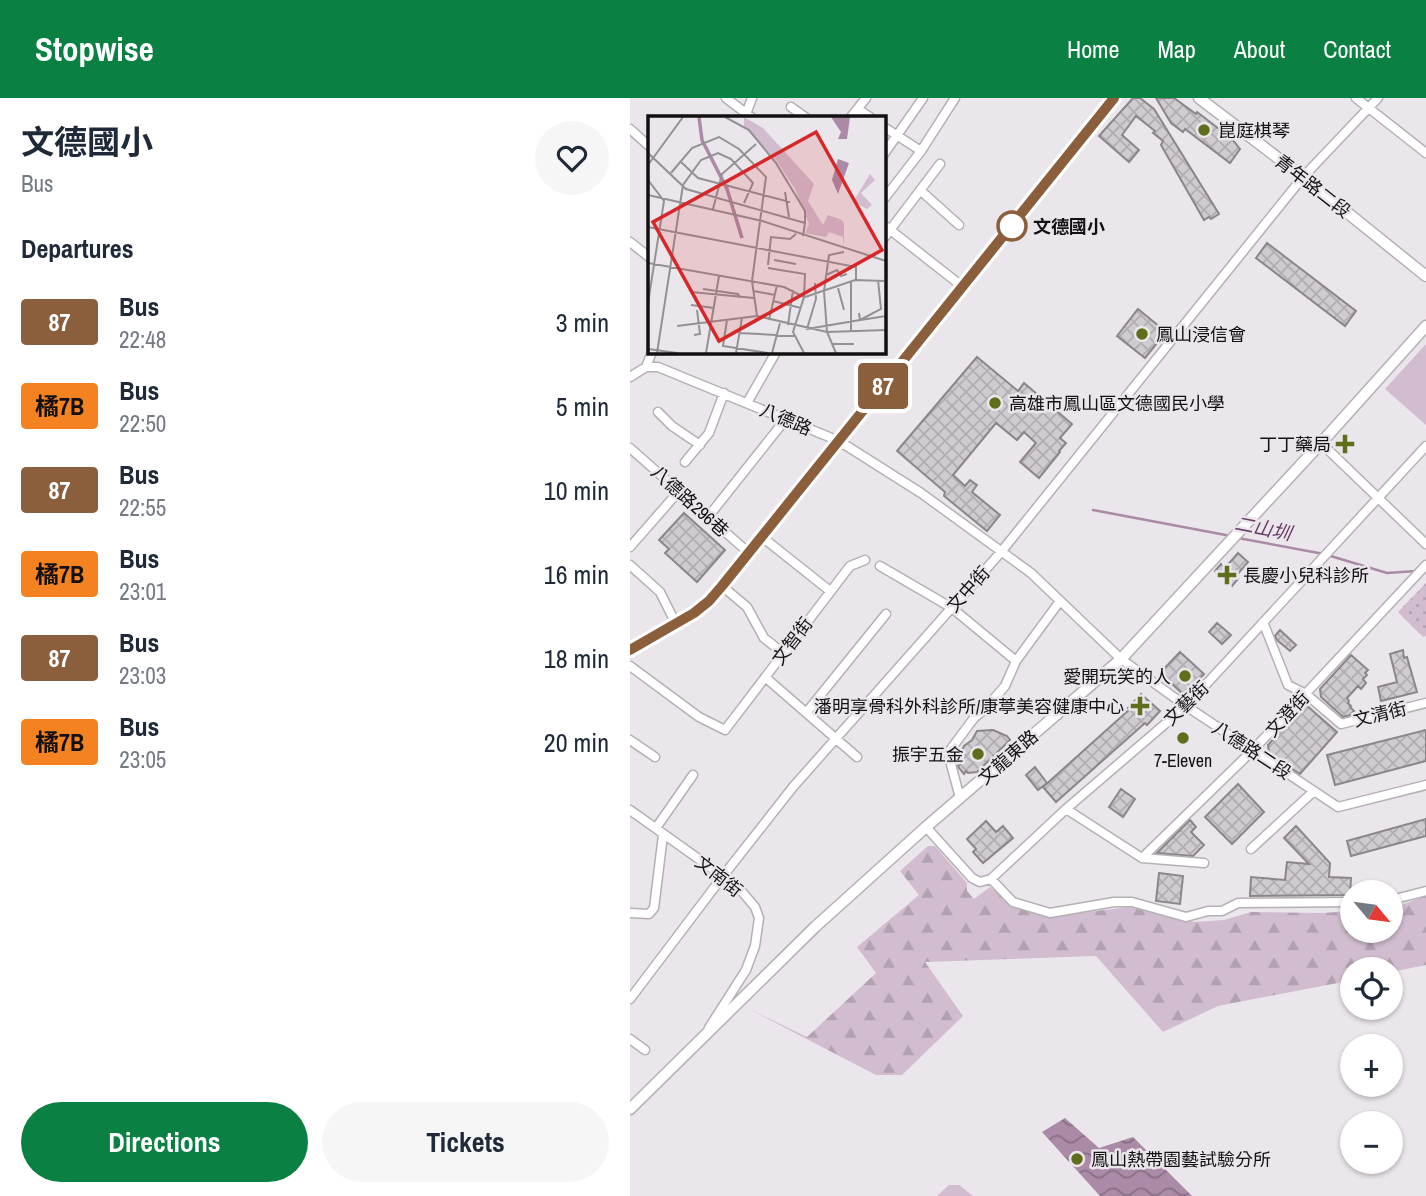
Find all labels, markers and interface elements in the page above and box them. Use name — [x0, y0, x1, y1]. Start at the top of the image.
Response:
text: Stopwise — [35, 27, 154, 71]
text: Home — [1067, 33, 1119, 65]
text: Map — [1157, 33, 1196, 65]
text: About — [1234, 33, 1285, 65]
text: Contact — [1323, 33, 1391, 65]
inset map — [648, 116, 886, 354]
place label: 崑庭棋琴 — [1218, 118, 1290, 143]
text: 文德國小 — [21, 120, 153, 164]
button: heart — [535, 121, 609, 195]
marker: 崑庭棋琴 — [1196, 122, 1212, 138]
street label: 青年路二段 — [1270, 148, 1356, 224]
text: Bus — [21, 168, 54, 199]
marker: 文德國小 — [997, 211, 1027, 241]
place label: 文德國小 — [1033, 214, 1105, 239]
text: Departures — [21, 231, 134, 266]
text: Bus — [119, 289, 159, 324]
text: 3 min — [556, 305, 609, 340]
text: 87 — [49, 306, 70, 338]
place label: 鳳山浸信會 — [1156, 322, 1246, 347]
text: 22:48 — [119, 324, 166, 355]
marker: 鳳山浸信會 — [1134, 326, 1150, 342]
line badge: 87 — [852, 363, 914, 409]
text: 87 — [872, 370, 894, 402]
text: Bus — [119, 373, 159, 408]
text: 5 min — [556, 389, 609, 424]
text: 橘7B — [35, 390, 84, 422]
place label: 高雄市鳳山區文德國民小學 — [1009, 391, 1225, 416]
marker: 高雄市鳳山區文德國民小學 — [987, 395, 1003, 411]
street label: 八德路 — [756, 397, 816, 441]
text: 22:50 — [119, 408, 166, 439]
place label: 丁丁藥局 — [1259, 432, 1331, 457]
marker: 丁丁藥局 — [1337, 436, 1353, 452]
text: Bus — [119, 457, 159, 492]
street label: 八德路296巷 — [646, 459, 734, 543]
text: 10 min — [544, 473, 609, 508]
text: 87 — [49, 474, 70, 506]
text: 22:55 — [119, 492, 166, 523]
water label: 二山圳 — [1233, 510, 1296, 547]
text: Bus — [119, 541, 159, 576]
text: 16 min — [544, 557, 609, 592]
text: 橘7B — [35, 558, 84, 590]
street label: 文中街 — [941, 561, 995, 617]
place label: 長慶小兒科診所 — [1243, 563, 1369, 588]
marker: 長慶小兒科診所 — [1217, 565, 1237, 585]
text: 23:01 — [119, 576, 166, 607]
street label: 文智街 — [766, 612, 818, 670]
text: Bus — [119, 625, 159, 660]
text: 18 min — [544, 641, 609, 676]
text: 87 — [49, 642, 70, 674]
text: 23:03 — [119, 660, 166, 691]
place label: 愛開玩笑的人 — [1063, 664, 1171, 689]
marker: 愛開玩笑的人 — [1177, 668, 1193, 684]
street label: 文藝街 — [1158, 675, 1214, 731]
street label: 文澄街 — [1259, 686, 1315, 742]
place label: 潘明享骨科外科診所/康葶美容健康中心 — [814, 694, 1124, 719]
street label: 文清街 — [1351, 695, 1409, 733]
marker: 潘明享骨科外科診所/康葶美容健康中心 — [1130, 696, 1150, 716]
text: Bus — [119, 709, 159, 744]
street label: 八德路二段 — [1207, 715, 1297, 785]
street label: 文龍東路 — [973, 724, 1043, 790]
text: 20 min — [544, 725, 609, 760]
text: 橘7B — [35, 726, 84, 758]
marker: 7-Eleven — [1175, 730, 1191, 746]
place label: 振宇五金 — [892, 742, 964, 767]
text: 23:05 — [119, 744, 166, 775]
marker: 振宇五金 — [970, 746, 986, 762]
place label: 7-Eleven — [1154, 748, 1212, 773]
street label: 文南街 — [690, 850, 748, 902]
north arrow — [1340, 880, 1404, 943]
map controls — [1340, 880, 1403, 1174]
button: locate — [1340, 957, 1403, 1020]
button: + — [1340, 1034, 1403, 1097]
button: Directions — [21, 1102, 308, 1182]
button: Tickets — [322, 1102, 609, 1182]
button: − — [1340, 1111, 1403, 1174]
place label: 鳳山熱帶園藝試驗分所 — [1091, 1147, 1271, 1172]
marker: 鳳山熱帶園藝試驗分所 — [1069, 1151, 1085, 1167]

